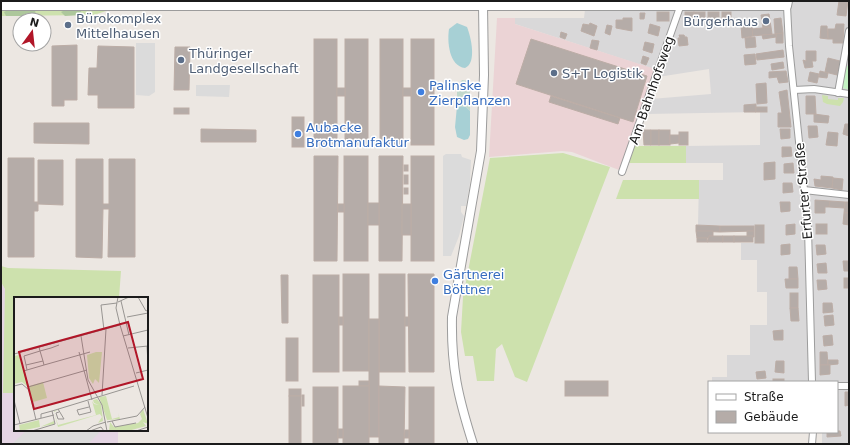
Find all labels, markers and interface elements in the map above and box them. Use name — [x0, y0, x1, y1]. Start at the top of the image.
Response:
place label: Bürokomplex Mittelhausen — [76, 11, 161, 41]
north arrow — [12, 12, 52, 52]
place label: Bürgerhaus — [683, 14, 758, 29]
text: N — [28, 15, 41, 30]
marker: Bürgerhaus — [761, 16, 771, 26]
marker: Bürokomplex Mittelhausen — [63, 20, 73, 30]
street label: Am Bahnhofsweg — [626, 34, 677, 146]
place label: Thüringer Landgesellschaft — [188, 46, 299, 76]
marker: Thüringer Landgesellschaft — [176, 55, 186, 65]
place label: S+T Logistik — [562, 66, 644, 81]
marker: S+T Logistik — [549, 68, 559, 78]
place label: Palinske Zierpflanzen — [429, 78, 511, 108]
marker: Palinske Zierpflanzen — [416, 87, 426, 97]
place label: Aubacke Brotmanufaktur — [306, 120, 410, 150]
marker: Aubacke Brotmanufaktur — [293, 129, 303, 139]
street label: Erfurter Straße — [792, 142, 815, 240]
place label: Gärtnerei Böttner — [443, 267, 504, 297]
marker: Gärtnerei Böttner — [430, 276, 440, 286]
inset map — [14, 297, 148, 431]
legend — [708, 381, 838, 433]
text: Straße — [744, 390, 784, 404]
text: Gebäude — [744, 410, 798, 424]

